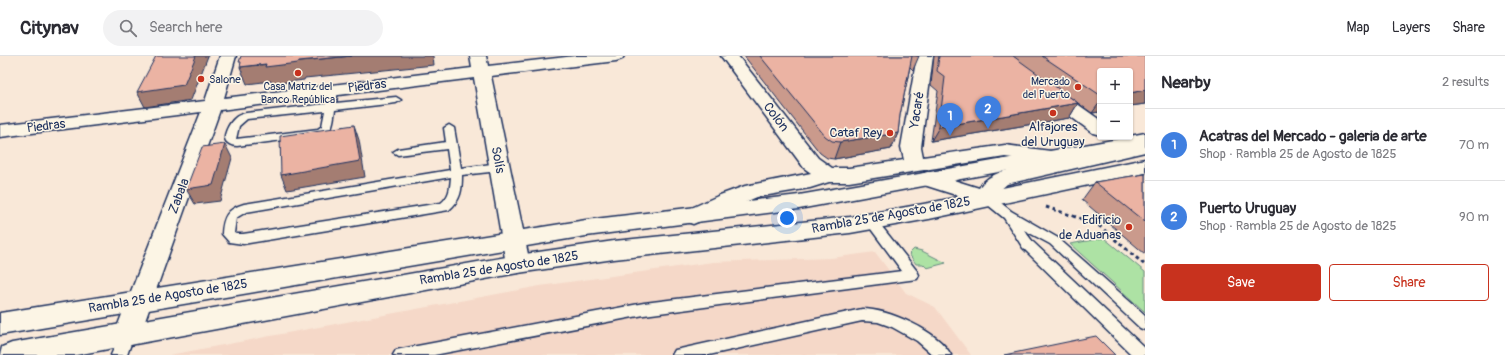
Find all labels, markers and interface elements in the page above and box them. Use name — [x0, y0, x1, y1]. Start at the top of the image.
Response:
search box — [103, 10, 383, 46]
text: Citynav — [20, 16, 79, 40]
icon: search — [117, 17, 139, 39]
text: Search here — [149, 18, 222, 37]
text: Map — [1347, 19, 1370, 36]
text: Layers — [1392, 19, 1430, 36]
text: Share — [1452, 19, 1485, 36]
marker: Casa Matriz del Banco República — [293, 68, 303, 78]
map controls — [1097, 68, 1133, 140]
button: + — [1097, 68, 1133, 104]
text: Nearby — [1161, 72, 1210, 93]
place label: Salone — [209, 73, 241, 86]
marker: Salone — [196, 74, 206, 84]
text: 2 results — [1442, 74, 1489, 90]
place label: Mercado del Puerto — [1023, 75, 1070, 101]
street label: Piedras — [347, 76, 387, 96]
place label: Casa Matriz del Banco República — [261, 80, 335, 106]
marker: Mercado del Puerto — [1073, 82, 1083, 92]
street label: Yacaré — [906, 90, 928, 131]
pin: 2 — [975, 96, 1001, 129]
street label: Colón — [760, 99, 792, 135]
pin: 1 — [937, 103, 963, 136]
button: − — [1097, 104, 1133, 140]
marker: Alfajores del Uruguay — [1048, 108, 1058, 118]
street label: Piedras — [26, 116, 66, 136]
place label: Alfajores del Uruguay — [1021, 119, 1085, 150]
place label: Cataf Rey — [829, 125, 882, 141]
text: Acatras del Mercado - galeria de arte — [1199, 127, 1427, 146]
marker: Cataf Rey — [885, 128, 895, 138]
text: 1 — [1171, 137, 1177, 153]
text: 70 m — [1459, 137, 1489, 153]
street label: Solís — [488, 145, 508, 175]
text: Shop · Rambla 25 de Agosto de 1825 — [1199, 146, 1397, 162]
street label: Zabala — [165, 176, 193, 216]
street label: Rambla 25 de Agosto de 1825 — [810, 193, 972, 237]
text: Puerto Uruguay — [1199, 199, 1296, 218]
your location — [777, 208, 797, 228]
text: 2 — [1170, 209, 1178, 225]
text: 90 m — [1459, 209, 1489, 225]
place label: Edificio de Aduanas — [1059, 212, 1121, 243]
text: Shop · Rambla 25 de Agosto de 1825 — [1199, 218, 1397, 234]
marker: Edificio de Aduanas — [1124, 222, 1134, 232]
street label: Rambla 25 de Agosto de 1825 — [418, 248, 580, 288]
button: Save — [1161, 264, 1321, 301]
button: Share — [1329, 264, 1489, 301]
street label: Rambla 25 de Agosto de 1825 — [87, 276, 249, 316]

